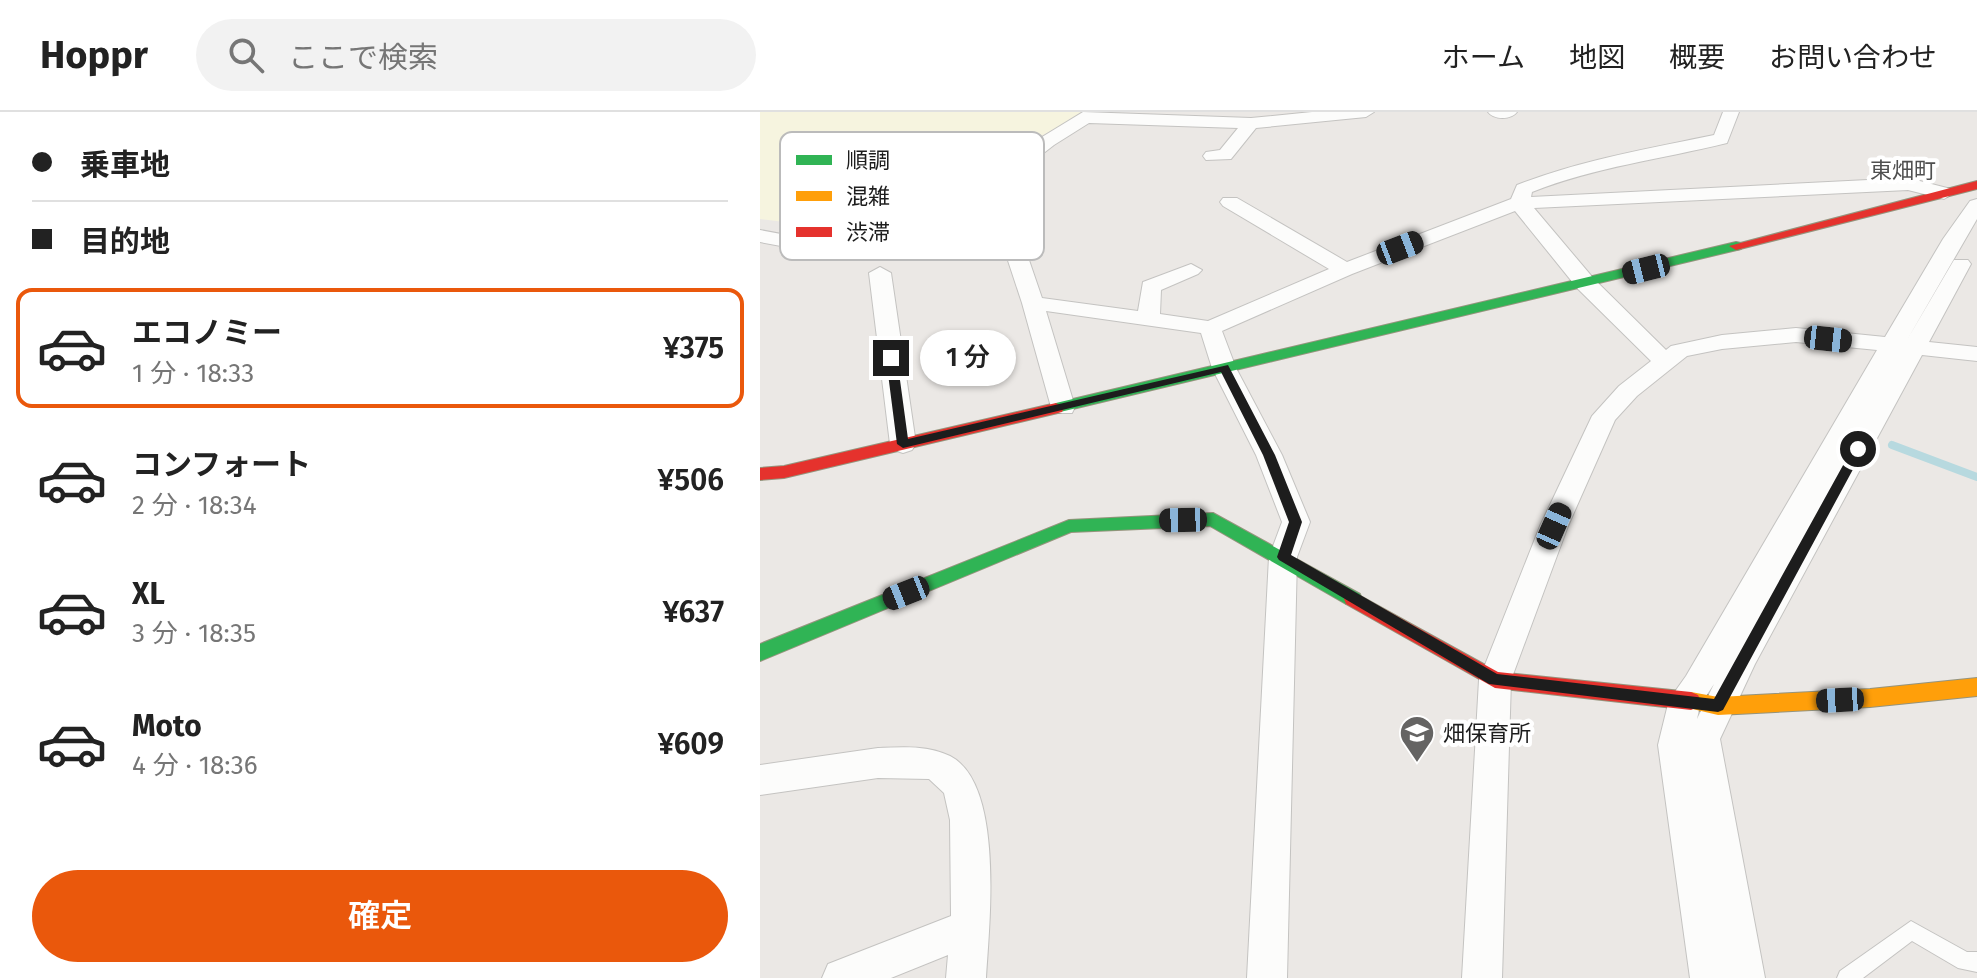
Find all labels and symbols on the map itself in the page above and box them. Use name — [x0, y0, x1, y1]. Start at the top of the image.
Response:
legend — [780, 132, 1044, 260]
text: 順調 — [846, 147, 890, 174]
district label: 東畑町 — [1870, 157, 1936, 184]
text: 混雑 — [846, 183, 890, 210]
text: 渋滞 — [846, 219, 890, 246]
car — [1373, 228, 1427, 268]
car — [1620, 252, 1672, 286]
car — [1803, 325, 1853, 353]
callout: 1 分 — [919, 330, 1015, 386]
route end — [873, 340, 909, 376]
route start — [1840, 431, 1876, 467]
car — [1533, 499, 1575, 553]
car — [1159, 508, 1207, 532]
car — [879, 573, 933, 613]
car — [1815, 687, 1865, 713]
school or university icon: 畑保育所 — [1398, 714, 1436, 764]
place label: 畑保育所 — [1443, 720, 1531, 747]

